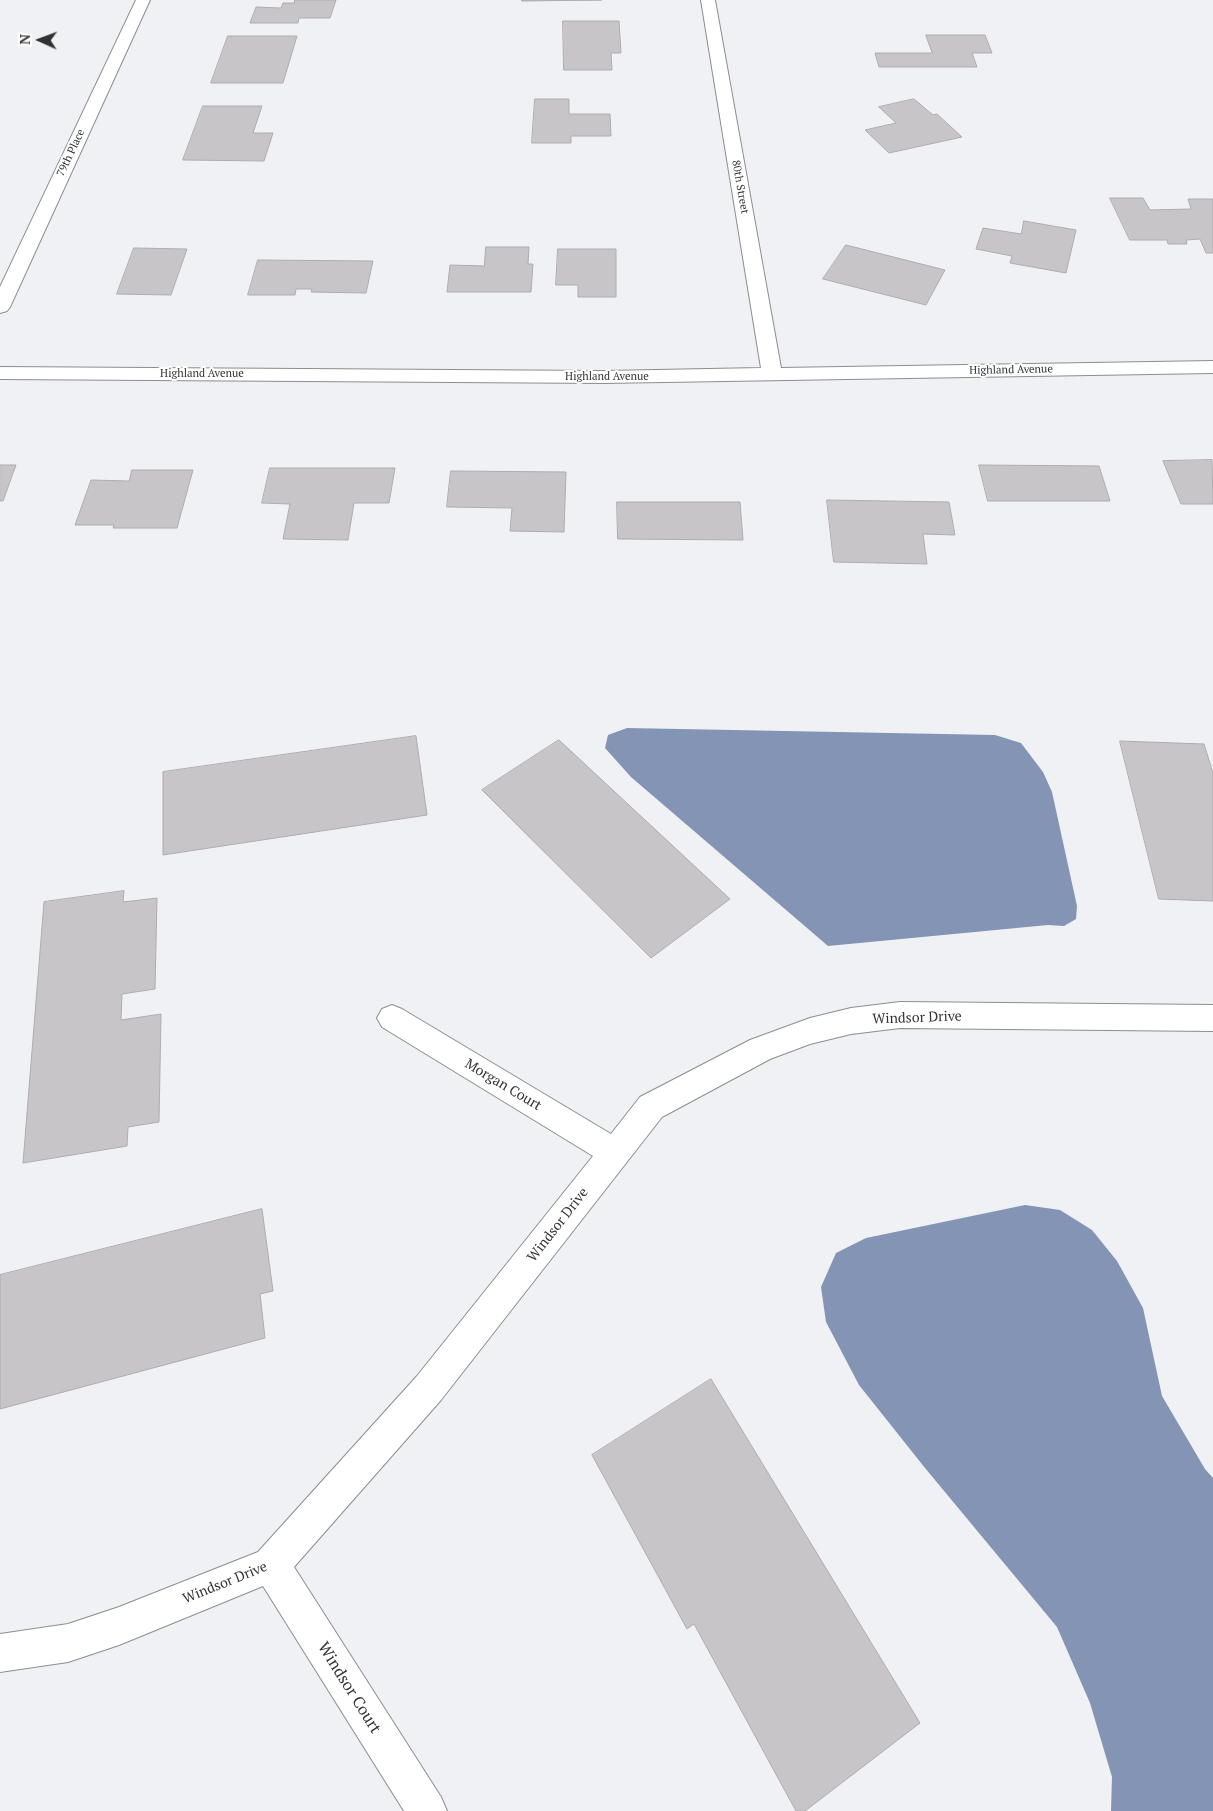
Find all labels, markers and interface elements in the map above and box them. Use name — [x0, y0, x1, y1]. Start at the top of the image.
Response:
north arrow — [15, 15, 65, 65]
text: N — [15, 34, 34, 45]
street label: 79th Place — [54, 127, 88, 179]
street label: 80th Street — [729, 159, 751, 215]
street label: Highland Avenue — [969, 363, 1053, 377]
street label: Highland Avenue — [160, 367, 244, 381]
street label: Highland Avenue — [565, 370, 649, 384]
street label: Windsor Drive — [872, 1008, 962, 1028]
street label: Morgan Court — [462, 1056, 544, 1114]
street label: Windsor Drive — [524, 1185, 592, 1265]
street label: Windsor Drive — [180, 1558, 270, 1608]
street label: Windsor Court — [313, 1639, 385, 1737]

